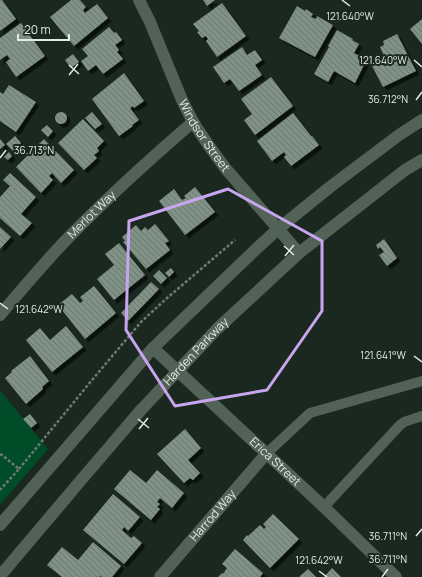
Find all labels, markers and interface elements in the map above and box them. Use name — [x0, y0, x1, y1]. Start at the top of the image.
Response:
text: 121.640°W — [326, 9, 374, 23]
scale bar — [18, 16, 69, 42]
text: 20 m — [24, 21, 51, 38]
text: 121.640°W — [359, 53, 407, 67]
text: 36.712°N — [368, 92, 408, 106]
street label: Windsor Street — [175, 96, 234, 175]
text: 36.713°N — [14, 143, 54, 157]
street label: Merlot Way — [63, 186, 120, 242]
text: 121.642°W — [15, 302, 63, 316]
street label: Harden Parkway — [159, 313, 233, 389]
text: 121.641°W — [360, 348, 406, 362]
street label: Erica Street — [246, 433, 305, 490]
street label: Harrod Way — [185, 485, 240, 545]
text: 36.711°N — [369, 529, 407, 543]
text: 36.711°N — [369, 552, 407, 566]
text: 121.642°W — [295, 553, 343, 567]

